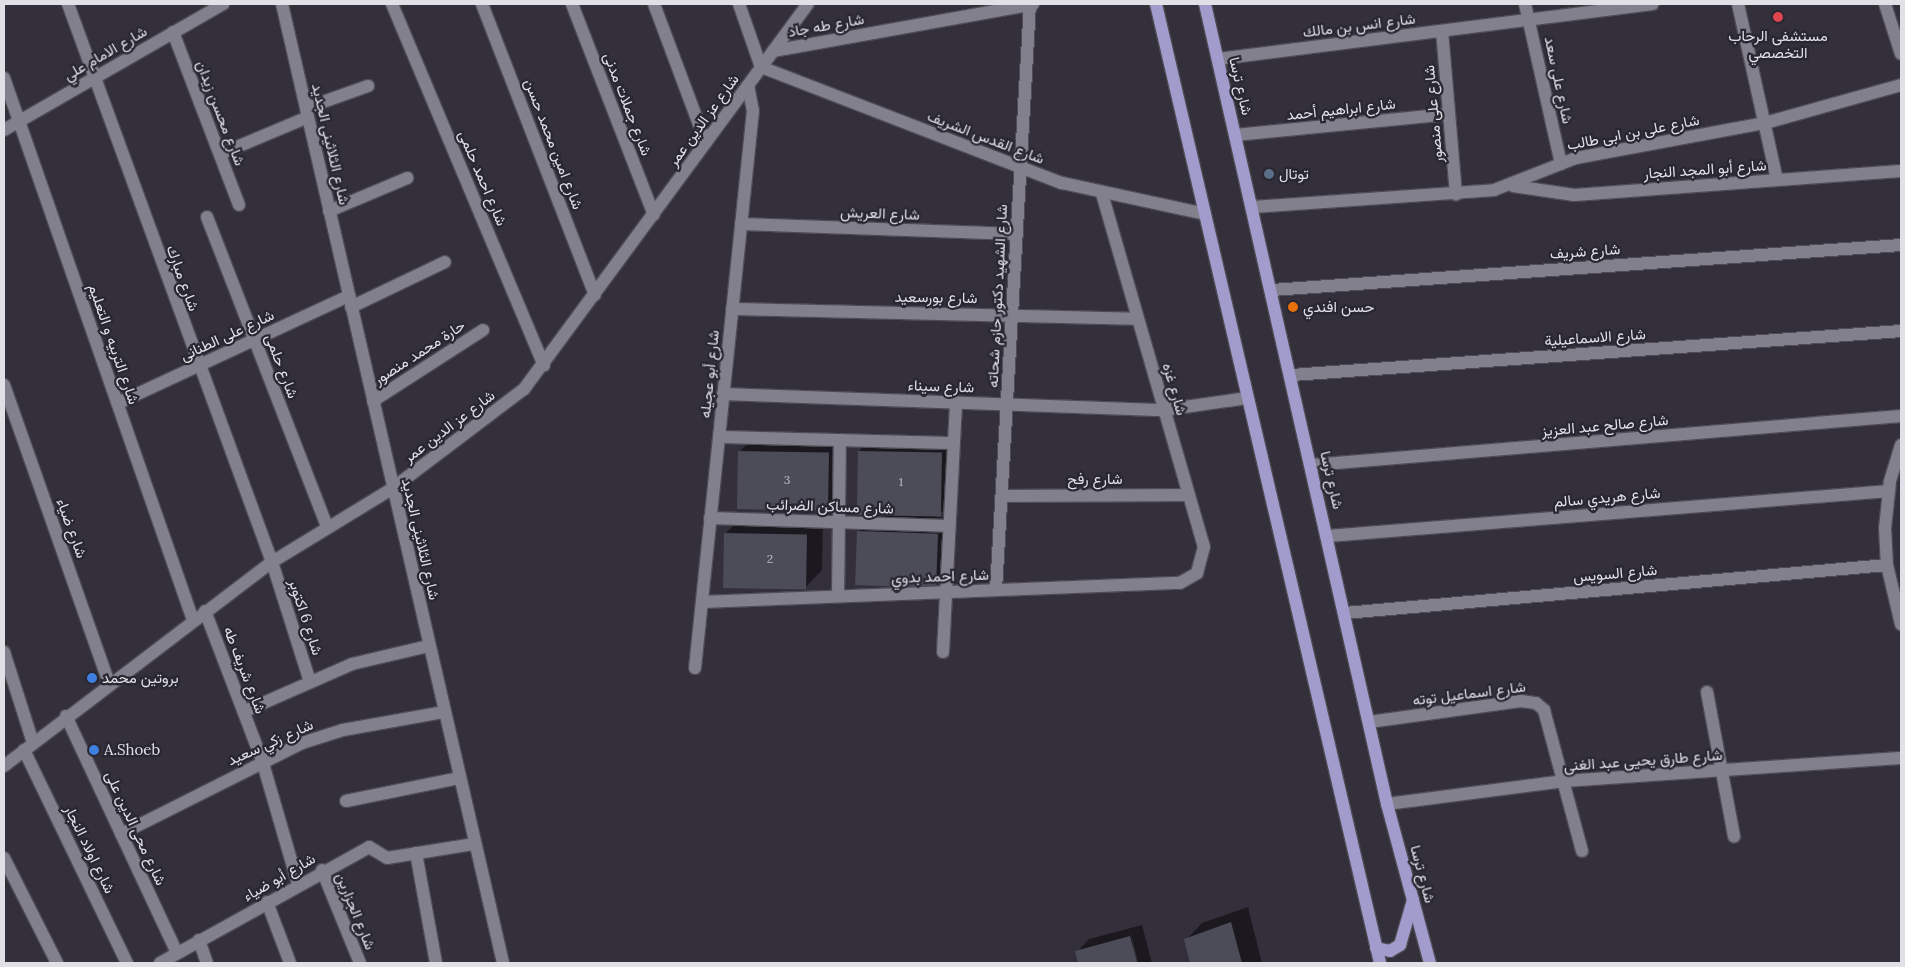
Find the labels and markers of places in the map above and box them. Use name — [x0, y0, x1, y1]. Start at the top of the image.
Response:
marker: مستشفى الرحاب التخصصي — [1771, 10, 1785, 24]
place label: مستشفى الرحاب التخصصي — [1728, 26, 1828, 61]
place label: توتال — [1279, 165, 1309, 183]
marker: توتال — [1263, 168, 1275, 180]
place label: حسن افندي — [1303, 298, 1374, 316]
marker: حسن افندي — [1287, 301, 1299, 313]
place label: بروتين محمد — [102, 669, 179, 687]
marker: بروتين محمد — [86, 672, 98, 684]
place label: A.Shoeb — [104, 741, 160, 759]
marker: A.Shoeb — [88, 744, 100, 756]

